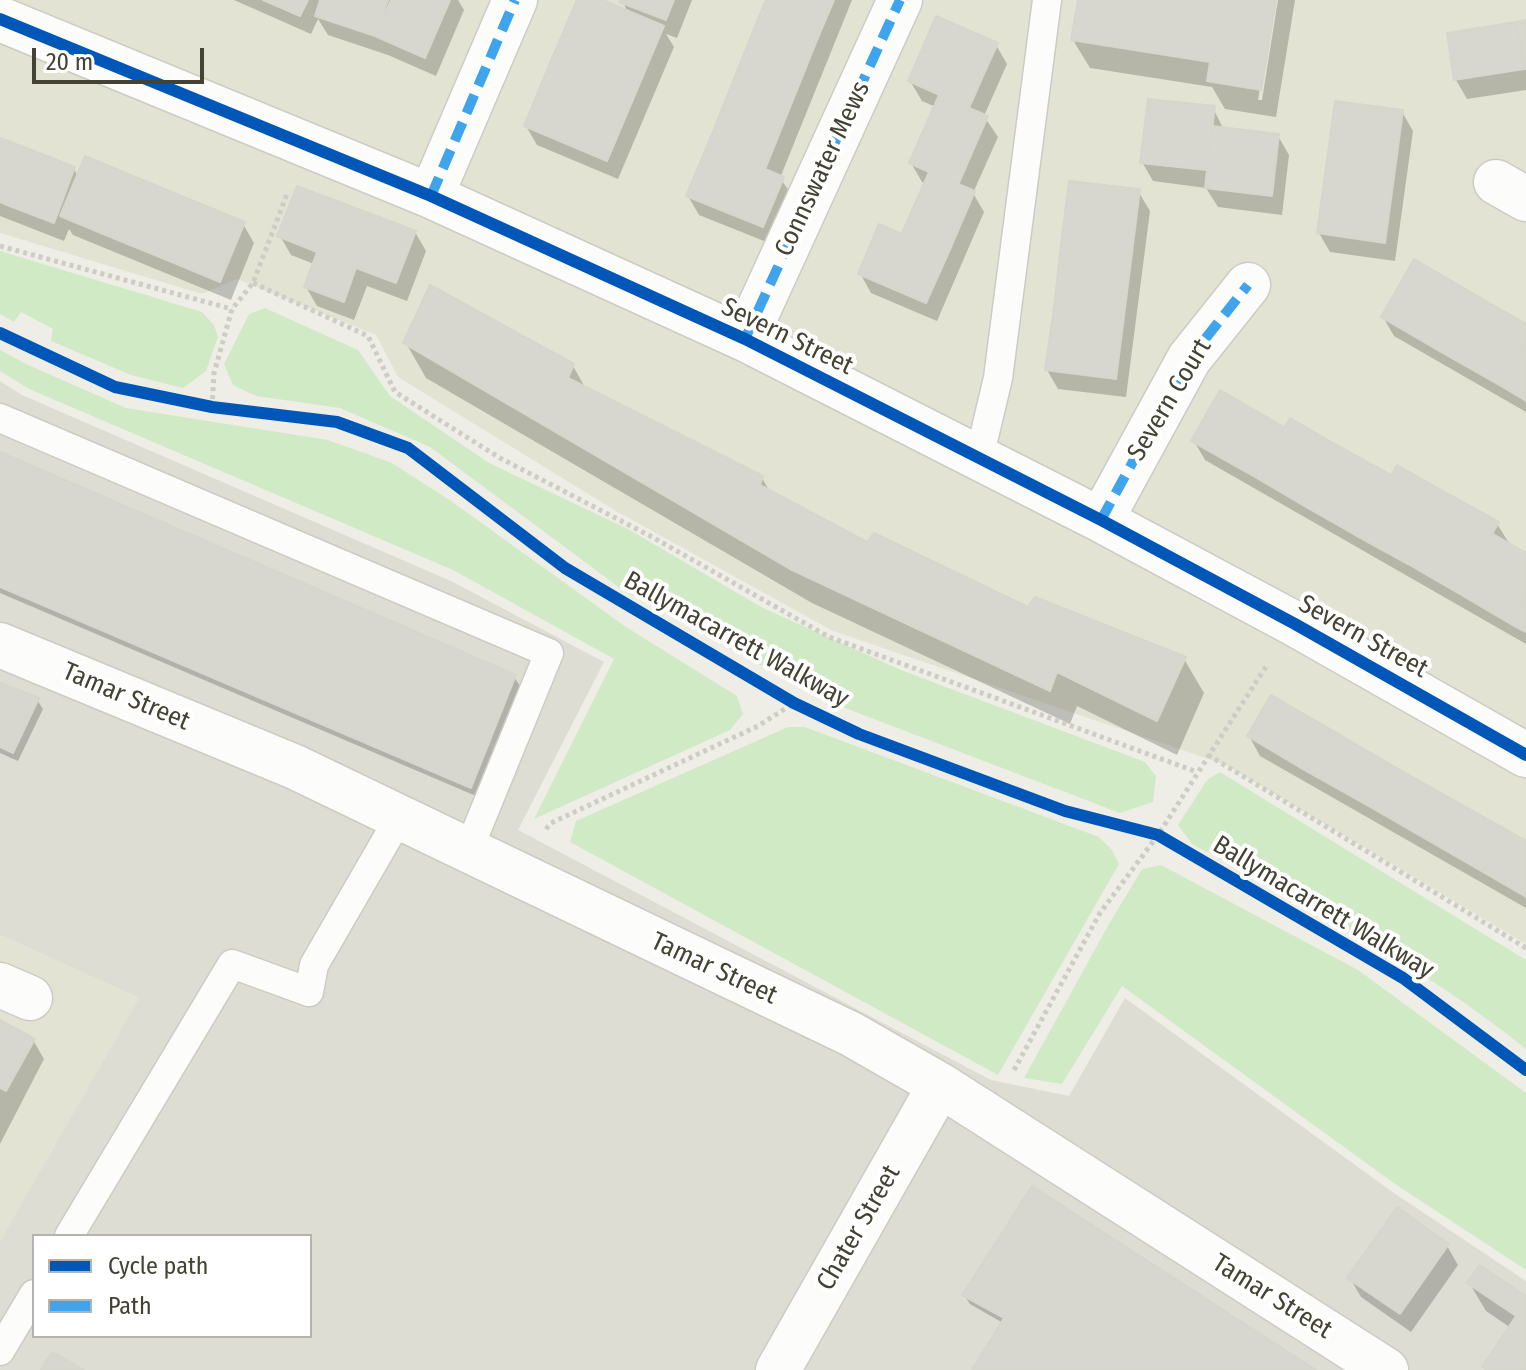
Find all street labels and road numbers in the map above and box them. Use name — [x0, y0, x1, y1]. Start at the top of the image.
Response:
street label: Connswater Mews — [769, 76, 877, 262]
street label: Severn Street — [716, 292, 858, 382]
street label: Severn Court — [1122, 334, 1218, 466]
street label: Ballymacarrett Walkway — [618, 565, 854, 715]
street label: Severn Street — [1293, 589, 1433, 685]
street label: Tamar Street — [58, 656, 194, 738]
street label: Ballymacarrett Walkway — [1207, 830, 1439, 986]
street label: Tamar Street — [646, 926, 782, 1012]
street label: Chater Street — [811, 1160, 907, 1296]
street label: Tamar Street — [1206, 1248, 1338, 1346]

